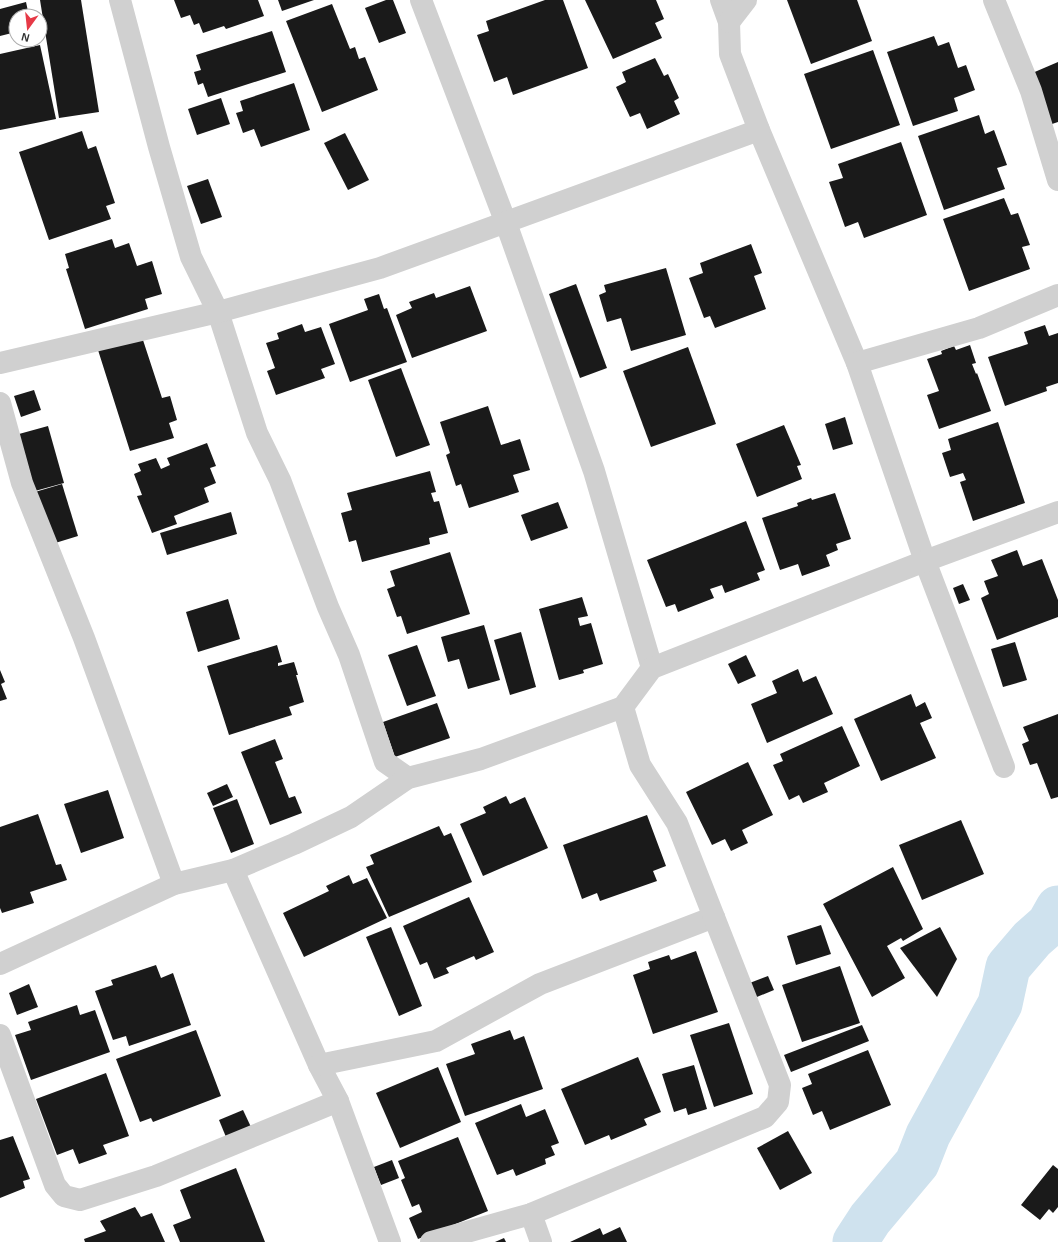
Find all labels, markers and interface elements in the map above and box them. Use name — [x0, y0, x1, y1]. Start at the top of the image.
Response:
north arrow — [8, 8, 48, 48]
text: N — [20, 31, 31, 44]

